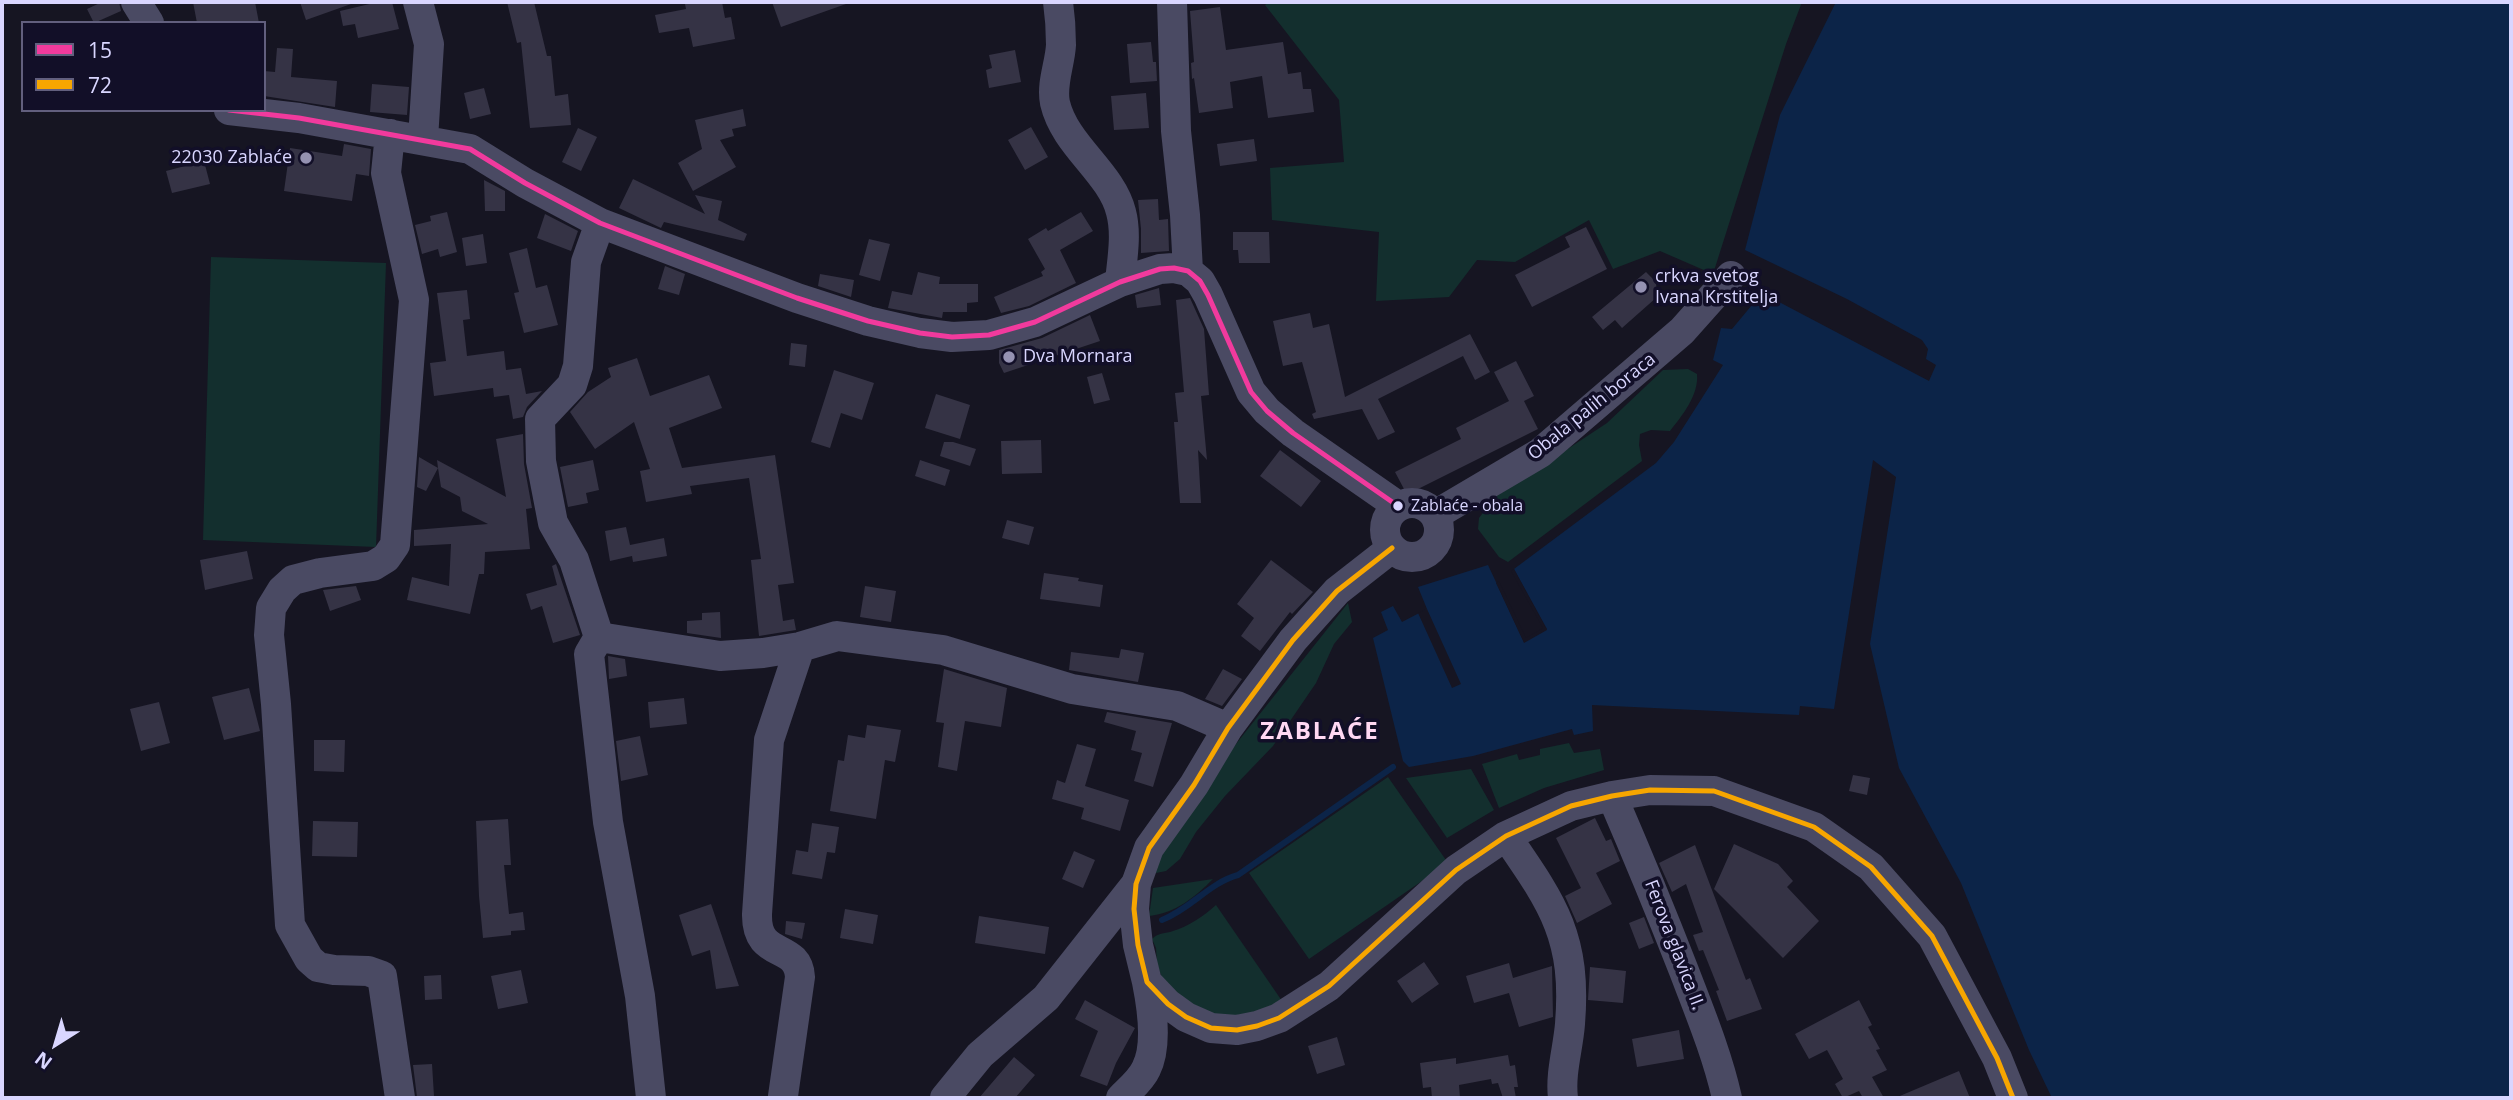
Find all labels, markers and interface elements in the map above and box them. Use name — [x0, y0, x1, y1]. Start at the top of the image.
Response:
legend — [21, 21, 266, 112]
text: 15 — [88, 36, 112, 64]
text: 72 — [88, 71, 112, 99]
place label: 22030 Zablaće — [171, 147, 292, 169]
marker: 22030 Zablaće — [298, 150, 314, 166]
place label: crkva svetog Ivana Krstitelja — [1655, 266, 1778, 308]
marker: crkva svetog Ivana Krstitelja — [1633, 279, 1649, 295]
place label: Dva Mornara — [1023, 346, 1133, 368]
marker: Dva Mornara — [1001, 349, 1017, 365]
street label: Obala palih boraca — [1524, 349, 1660, 465]
place label: Zablaće - obala — [1411, 496, 1523, 516]
marker: Zablaće - obala — [1391, 499, 1405, 513]
district label: ZABLAĆE — [1261, 718, 1379, 746]
street label: Ferova glavica II. — [1639, 877, 1709, 1013]
north arrow — [21, 1009, 91, 1079]
text: N — [29, 1046, 57, 1076]

